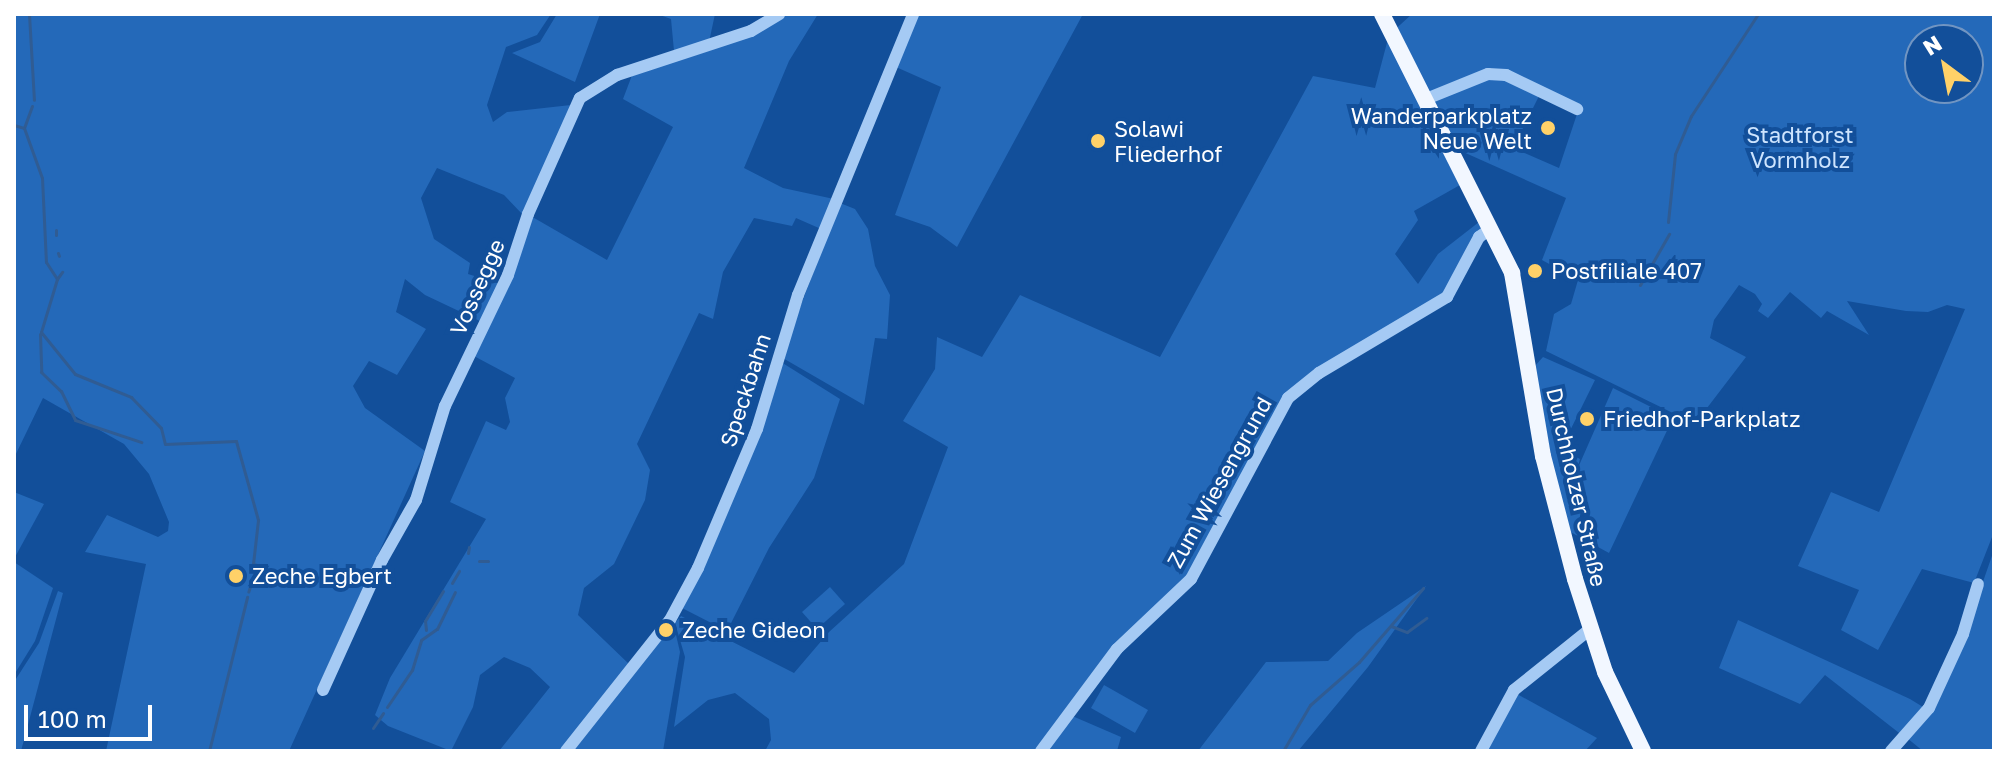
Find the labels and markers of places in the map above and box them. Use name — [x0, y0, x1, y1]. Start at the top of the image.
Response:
place label: Wanderparkplatz Neue Welt — [1351, 102, 1532, 154]
place label: Solawi Fliederhof — [1114, 115, 1222, 166]
marker: Wanderparkplatz Neue Welt — [1539, 119, 1557, 137]
marker: Solawi Fliederhof — [1089, 132, 1107, 150]
place label: Postfiliale 407 — [1551, 258, 1702, 284]
marker: Postfiliale 407 — [1526, 262, 1544, 280]
place label: Friedhof-Parkplatz — [1603, 406, 1800, 432]
marker: Friedhof-Parkplatz — [1578, 410, 1596, 428]
place label: Zeche Egbert — [252, 563, 392, 589]
marker: Zeche Egbert — [227, 567, 245, 585]
place label: Zeche Gideon — [682, 617, 826, 643]
marker: Zeche Gideon — [657, 621, 675, 639]

